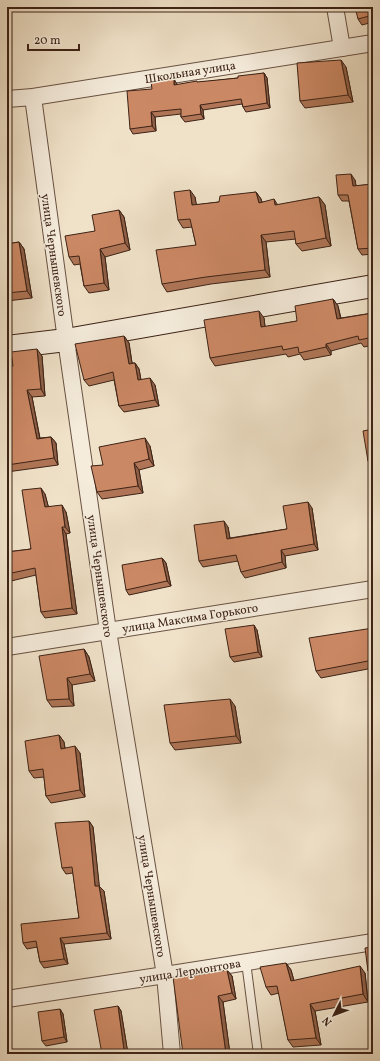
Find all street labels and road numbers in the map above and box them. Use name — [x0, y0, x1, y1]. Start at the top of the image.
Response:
street label: Школьная улица — [143, 58, 237, 88]
street label: улица Чернышевского — [36, 193, 70, 318]
street label: улица Чернышевского — [82, 514, 116, 639]
street label: улица Максима Горького — [121, 600, 259, 638]
street label: улица Чернышевского — [133, 834, 169, 959]
street label: улица Лермонтова — [138, 956, 242, 988]

